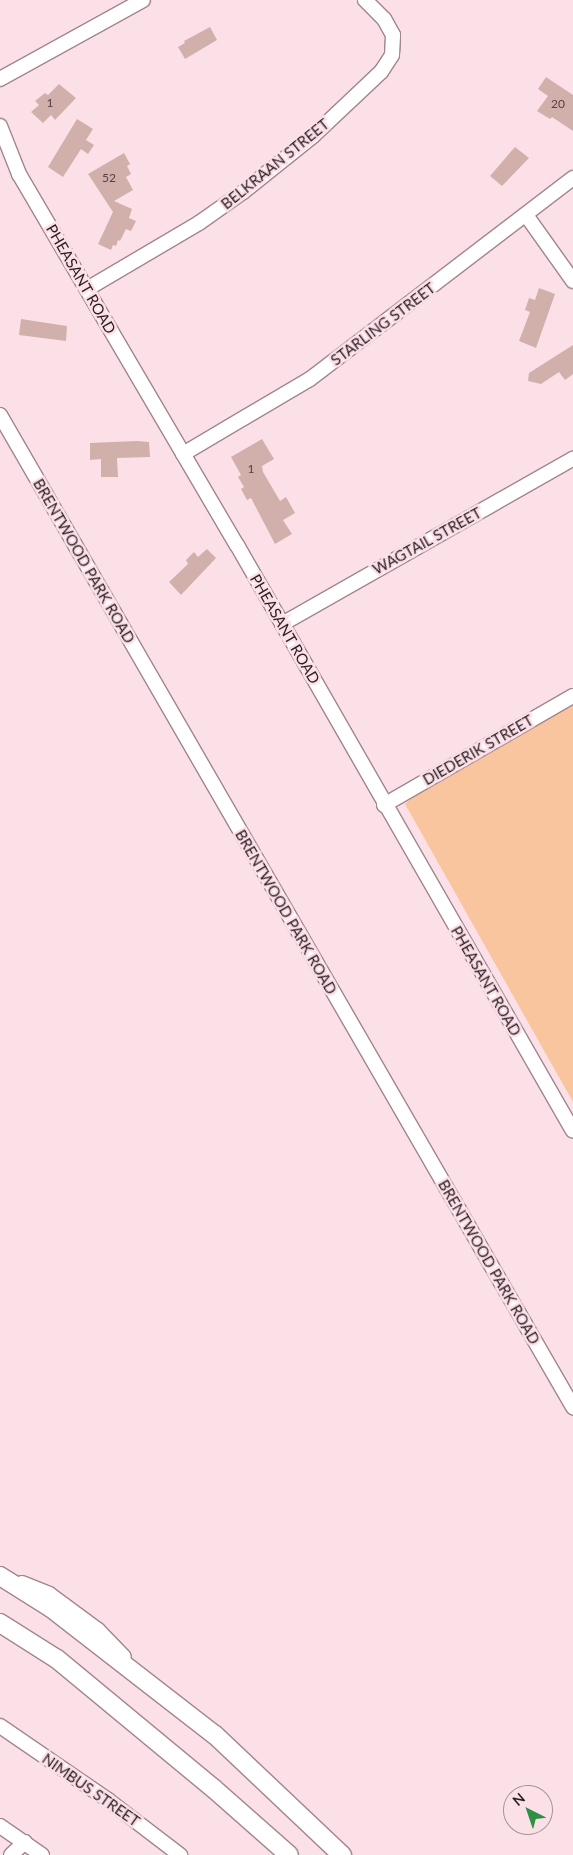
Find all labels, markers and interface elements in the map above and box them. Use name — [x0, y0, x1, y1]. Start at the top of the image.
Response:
house number: 1 — [47, 96, 53, 110]
house number: 20 — [551, 97, 565, 111]
street label: BELKRAAN STREET — [217, 115, 333, 213]
house number: 52 — [102, 171, 116, 185]
street label: PHEASANT ROAD — [42, 221, 120, 337]
street label: STARLING STREET — [327, 279, 439, 369]
house number: 1 — [248, 462, 254, 476]
street label: BRENTWOOD PARK ROAD — [29, 476, 139, 646]
street label: WAGTAIL STREET — [369, 504, 485, 578]
street label: PHEASANT ROAD — [246, 571, 324, 687]
street label: DIEDERIK STREET — [420, 711, 536, 789]
street label: BRENTWOOD PARK ROAD — [231, 827, 341, 997]
street label: PHEASANT ROAD — [447, 923, 525, 1039]
street label: BRENTWOOD PARK ROAD — [434, 1177, 544, 1347]
street label: NIMBUS STREET — [39, 1750, 143, 1830]
north arrow — [503, 1785, 553, 1835]
text: N — [509, 1789, 528, 1809]

